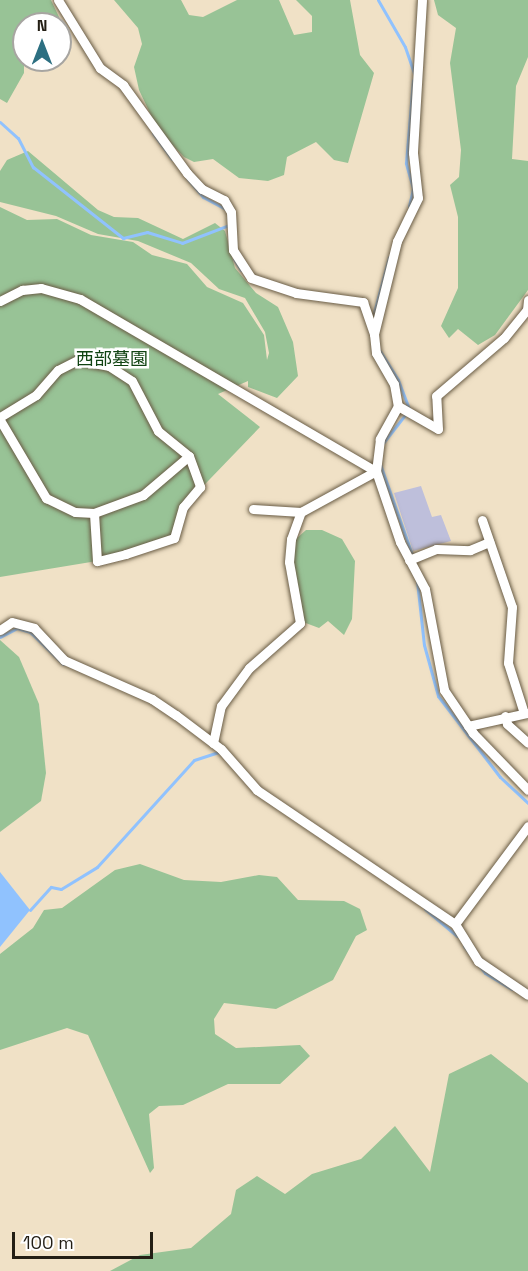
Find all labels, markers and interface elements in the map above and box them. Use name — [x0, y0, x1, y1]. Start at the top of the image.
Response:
north arrow — [12, 12, 72, 72]
text: N — [37, 15, 47, 36]
park label: 西部墓園 — [76, 348, 148, 370]
scale bar — [15, 1220, 156, 1258]
text: 100 m — [23, 1231, 74, 1254]

